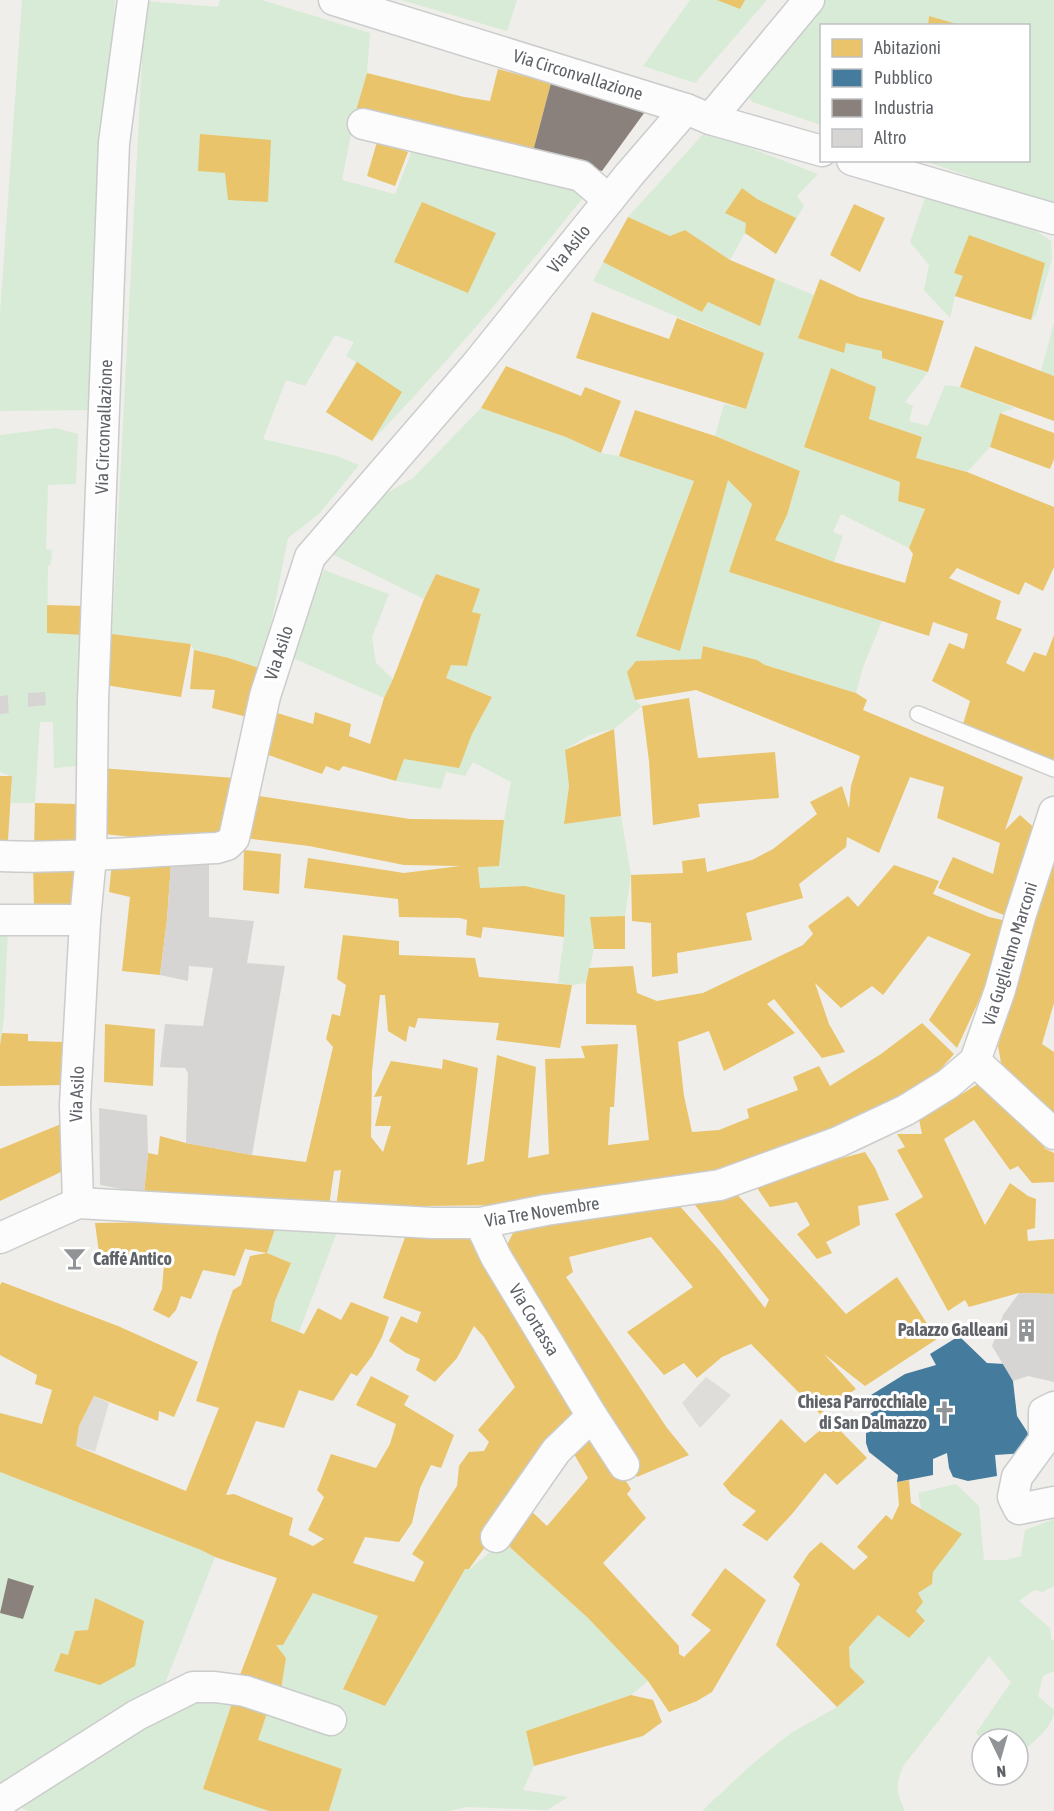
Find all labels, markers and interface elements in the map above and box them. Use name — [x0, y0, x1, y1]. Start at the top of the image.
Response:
legend — [820, 24, 1030, 162]
text: Abitazioni — [874, 37, 941, 58]
street label: Via Circonvallazione — [511, 45, 646, 104]
text: Pubblico — [874, 67, 933, 88]
text: Industria — [874, 97, 934, 118]
text: Altro — [874, 127, 907, 148]
street label: Via Asilo — [543, 220, 594, 277]
street label: Via Circonvallazione — [91, 359, 116, 495]
street label: Via Asilo — [260, 623, 297, 683]
street label: Via Guglielmo Marconi — [978, 879, 1041, 1028]
street label: Via Asilo — [65, 1066, 88, 1122]
street label: Via Tre Novembre — [483, 1192, 601, 1231]
bar icon: Caffé Antico — [62, 1246, 88, 1272]
place label: Caffé Antico — [93, 1248, 172, 1269]
street label: Via Cortassa — [505, 1280, 564, 1359]
building icon: Palazzo Galleani — [1013, 1317, 1039, 1343]
place label: Palazzo Galleani — [898, 1319, 1008, 1340]
place label: Chiesa Parrocchiale di San Dalmazzo — [797, 1391, 927, 1433]
church icon: Chiesa Parrocchiale di San Dalmazzo — [932, 1399, 958, 1425]
north arrow — [970, 1727, 1030, 1787]
text: N — [996, 1763, 1007, 1781]

